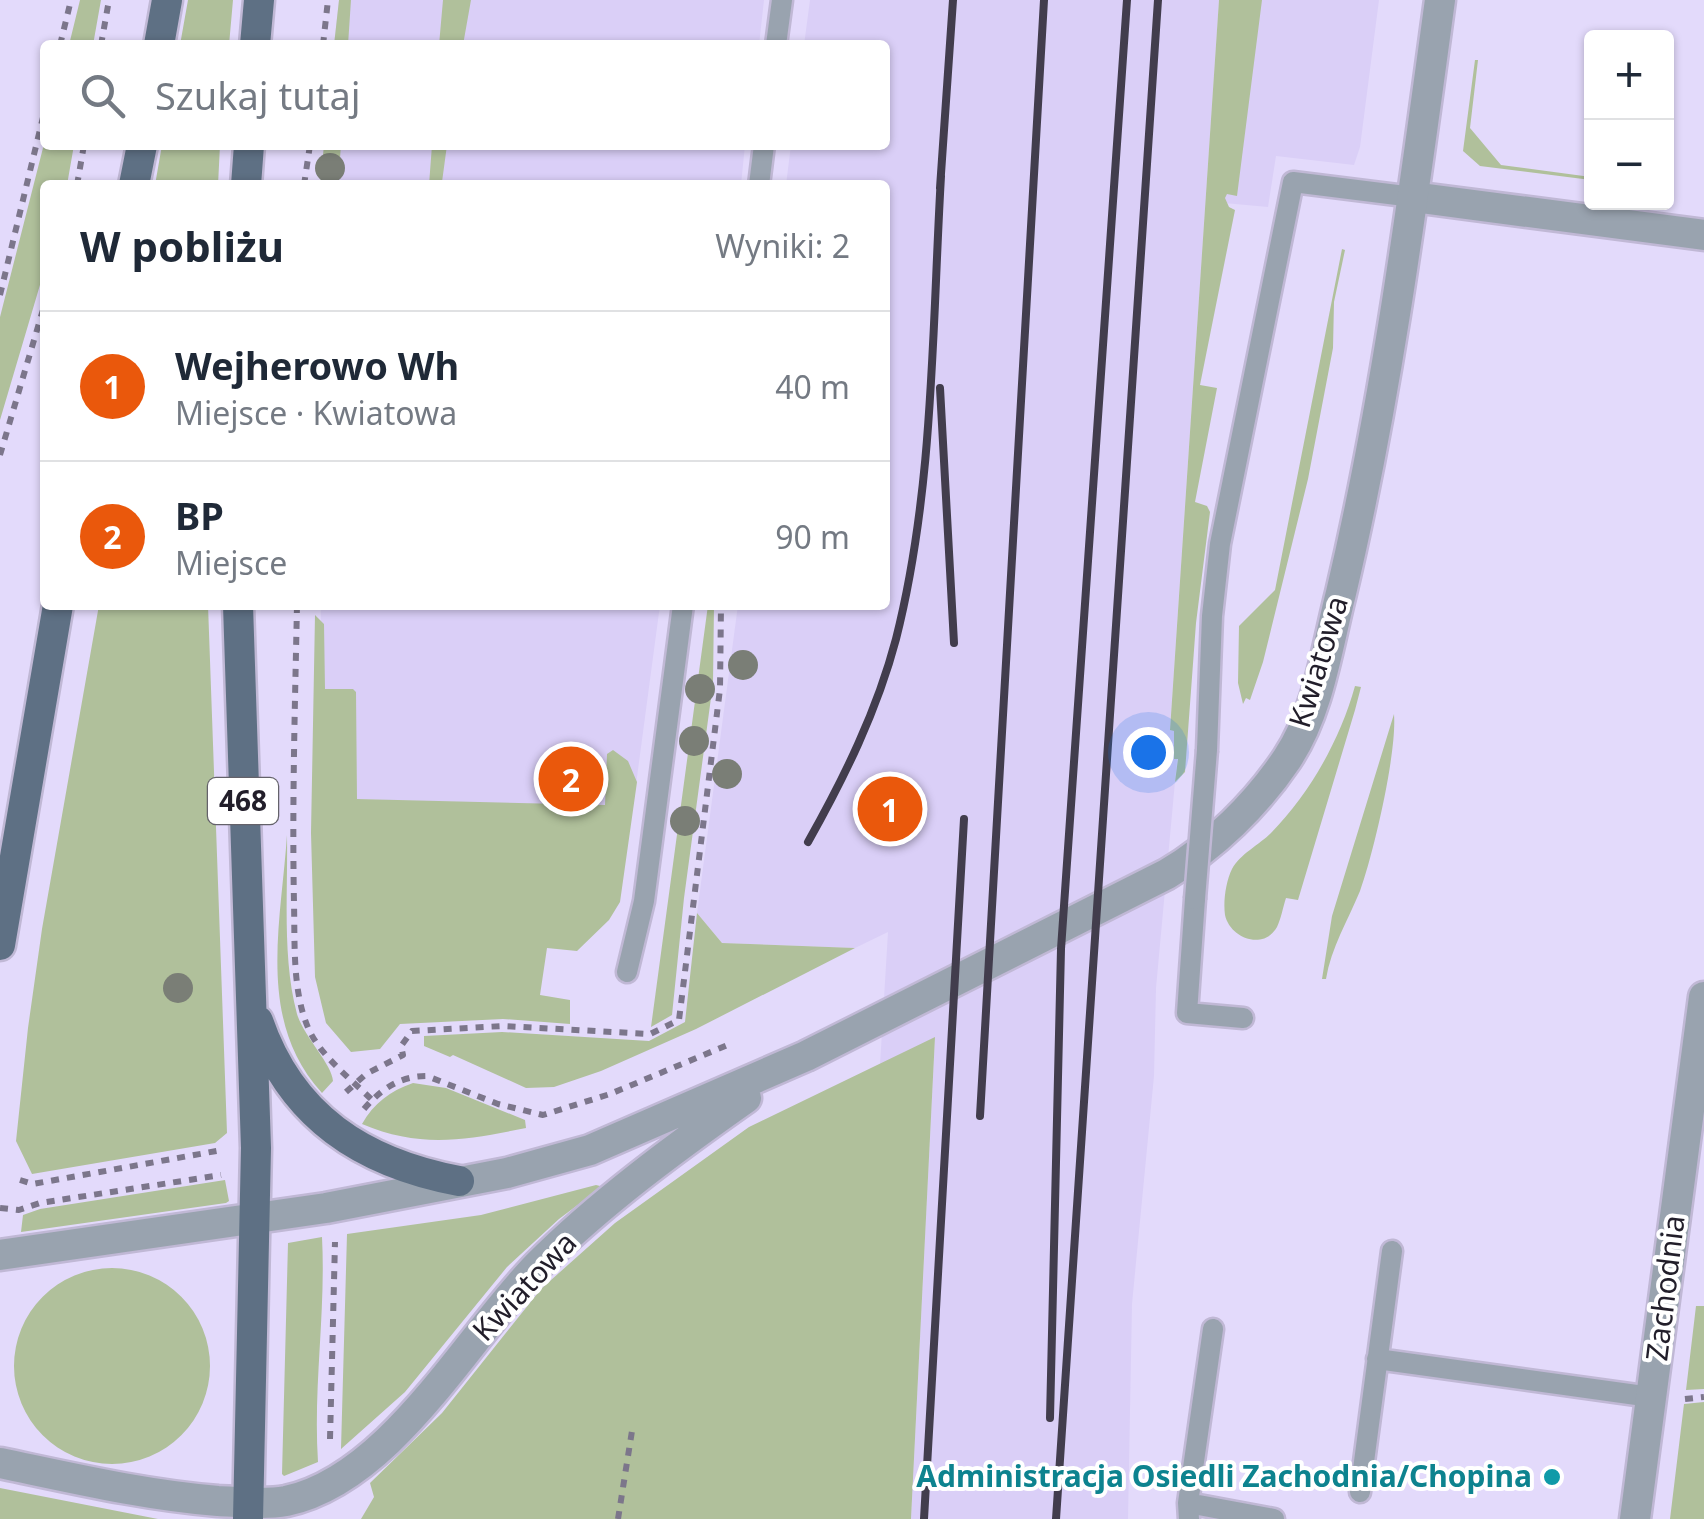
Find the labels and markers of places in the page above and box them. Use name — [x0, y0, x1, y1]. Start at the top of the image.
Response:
pin: 2 — [538, 742, 604, 816]
pin: 1 — [858, 772, 922, 846]
place label: Administracja Osiedli Zachodnia/Chopina — [916, 1455, 1532, 1496]
marker: Administracja Osiedli Zachodnia/Chopina — [1541, 1466, 1563, 1488]

